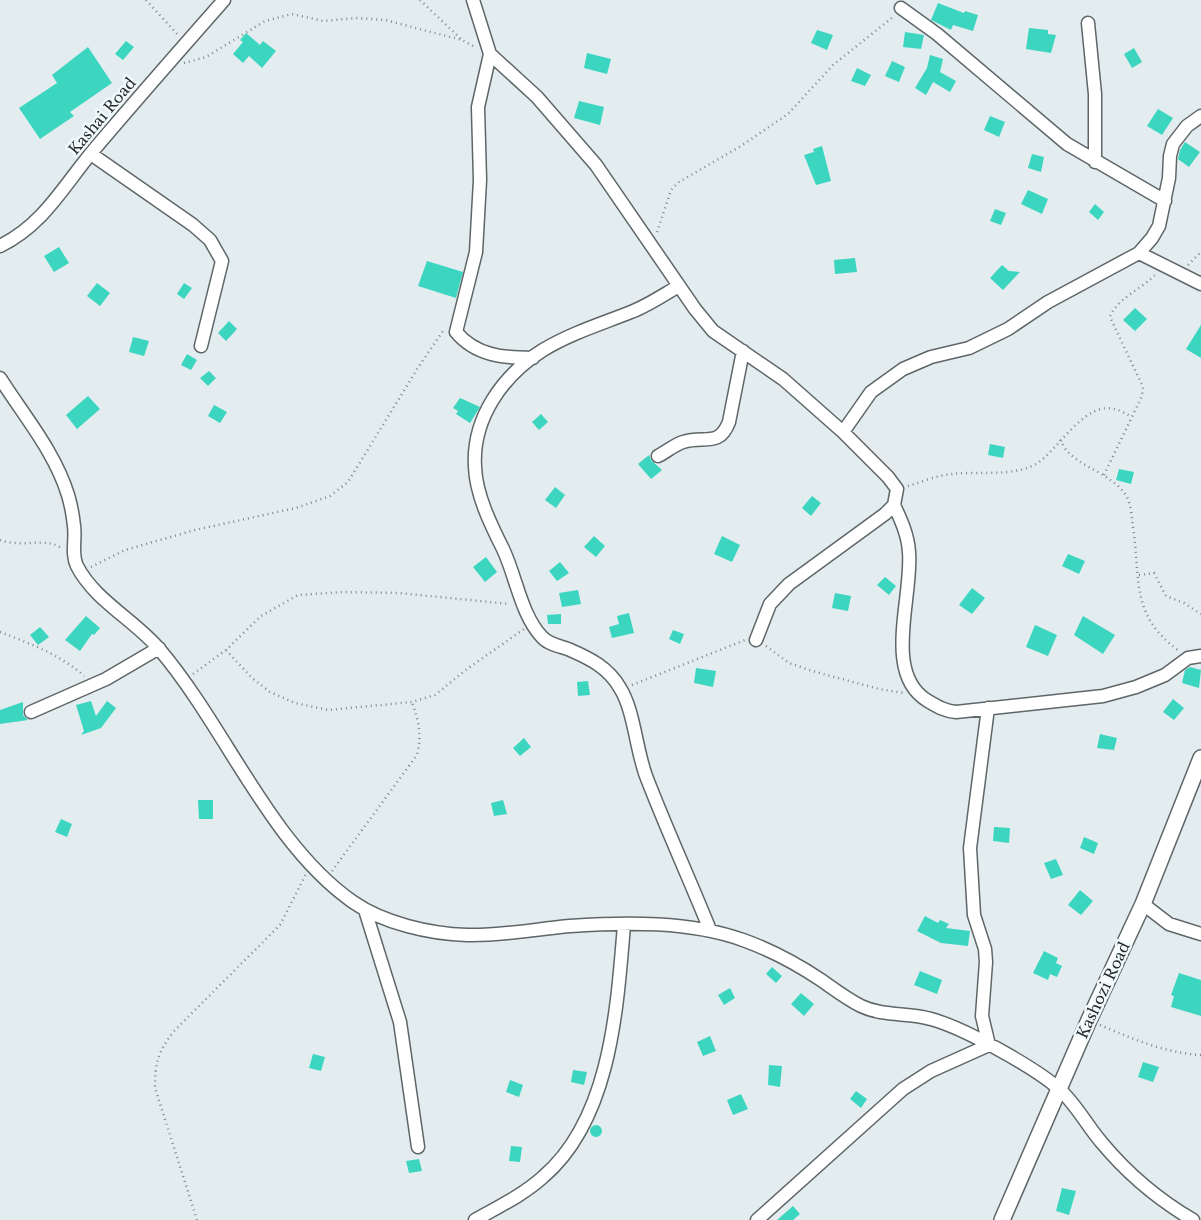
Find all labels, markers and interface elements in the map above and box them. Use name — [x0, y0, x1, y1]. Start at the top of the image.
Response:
street label: Kashai Road — [64, 74, 140, 158]
street label: Kashozi Road — [1072, 939, 1134, 1041]

